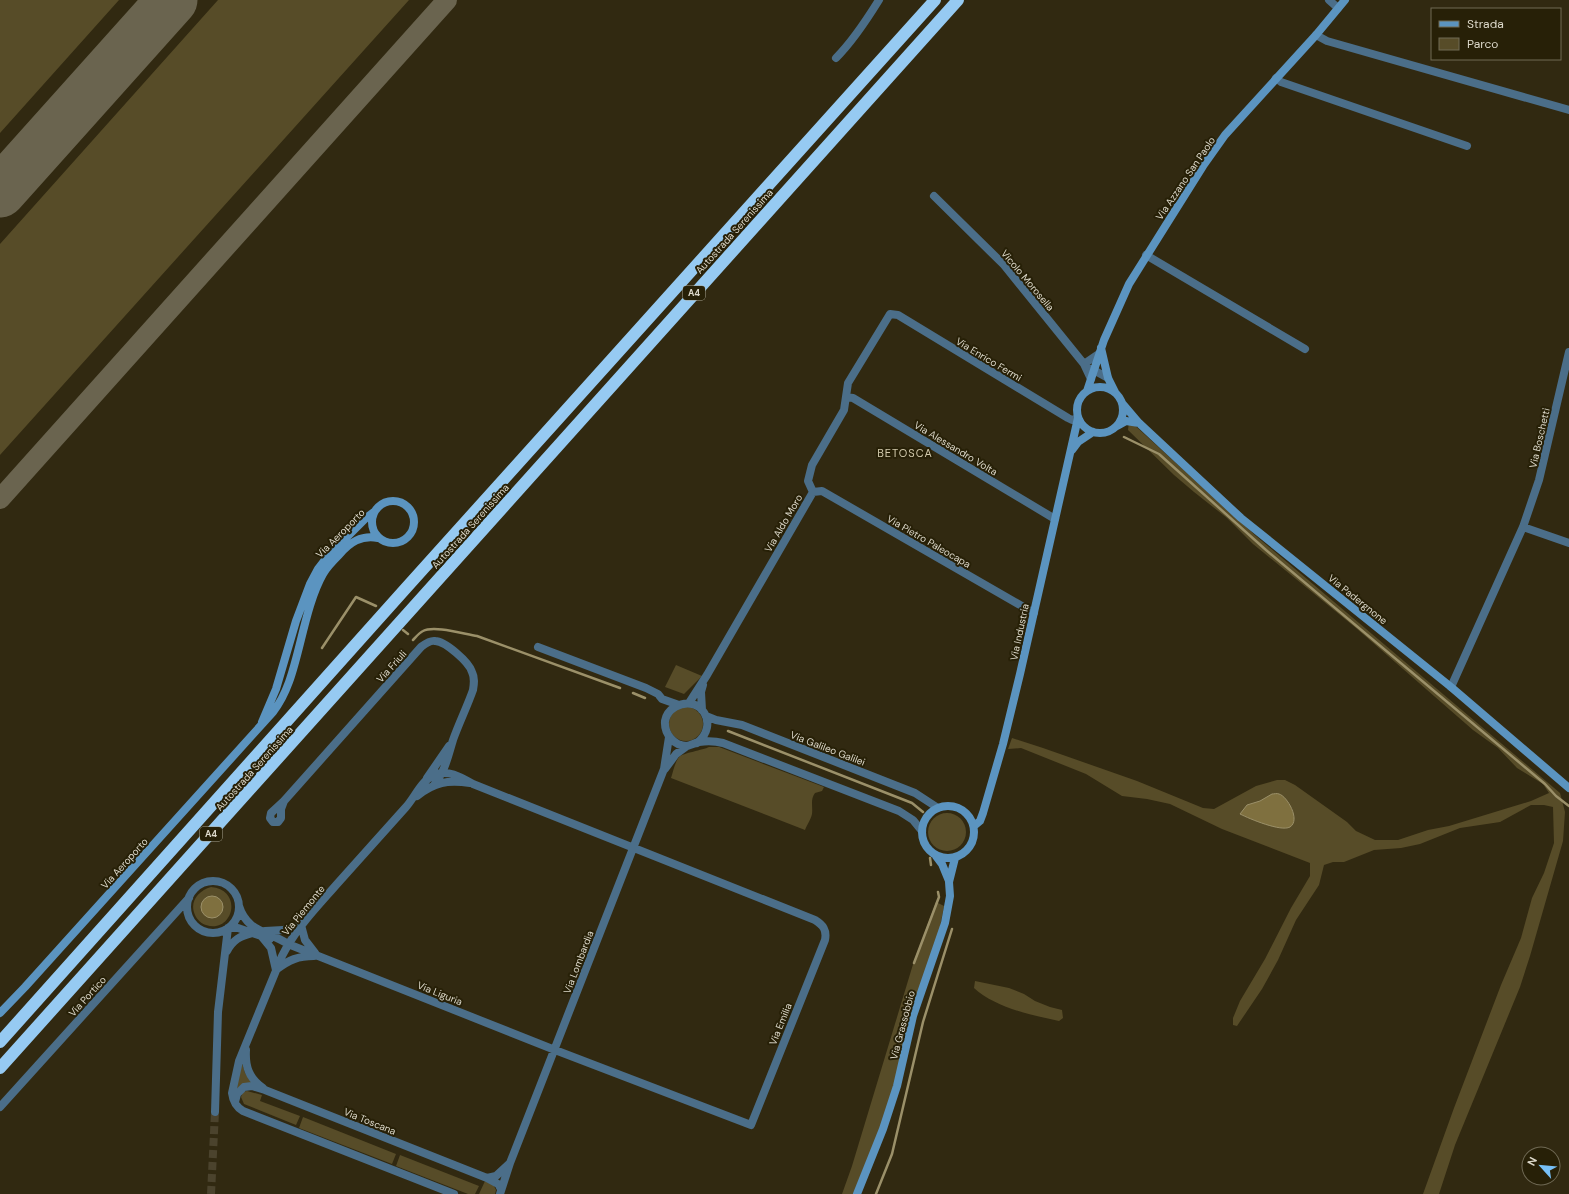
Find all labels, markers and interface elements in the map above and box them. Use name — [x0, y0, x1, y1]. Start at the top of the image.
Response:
legend — [1431, 8, 1561, 60]
text: Strada — [1467, 16, 1504, 32]
text: Parco — [1467, 36, 1498, 52]
street label: Via Azzano San Paolo — [1153, 134, 1218, 222]
street label: Autostrada Serenissima — [693, 186, 776, 276]
street label: Vicolo Morosella — [998, 247, 1057, 314]
road number: A4 — [683, 286, 705, 300]
street label: Via Enrico Fermi — [953, 335, 1024, 384]
street label: Via Boschetti — [1526, 407, 1553, 469]
street label: Via Alessandro Volta — [912, 418, 1000, 478]
district label: BETOSCA — [877, 446, 933, 460]
street label: Autostrada Serenissima — [429, 481, 512, 571]
street label: Via Aldo Moro — [762, 492, 805, 555]
street label: Via Aeroporto — [313, 506, 368, 561]
street label: Via Pietro Paleocapa — [885, 512, 973, 571]
street label: Via Padergnone — [1325, 572, 1390, 627]
street label: Via Industria — [1007, 603, 1032, 662]
street label: Via Friuli — [373, 647, 409, 685]
street label: Autostrada Serenissima — [213, 723, 296, 813]
street label: Via Galileo Galilei — [788, 728, 867, 769]
road number: A4 — [200, 827, 222, 841]
street label: Via Aeroporto — [98, 835, 151, 892]
street label: Via Piemonte — [279, 882, 328, 938]
street label: Via Lombardia — [560, 929, 596, 996]
street label: Via Portico — [66, 973, 109, 1019]
street label: Via Liguria — [415, 978, 464, 1008]
street label: Via Grassobbio — [887, 989, 918, 1061]
street label: Via Emilia — [766, 1001, 795, 1047]
street label: Via Toscana — [342, 1105, 398, 1138]
north arrow — [1521, 1146, 1561, 1186]
text: N — [1524, 1155, 1540, 1168]

